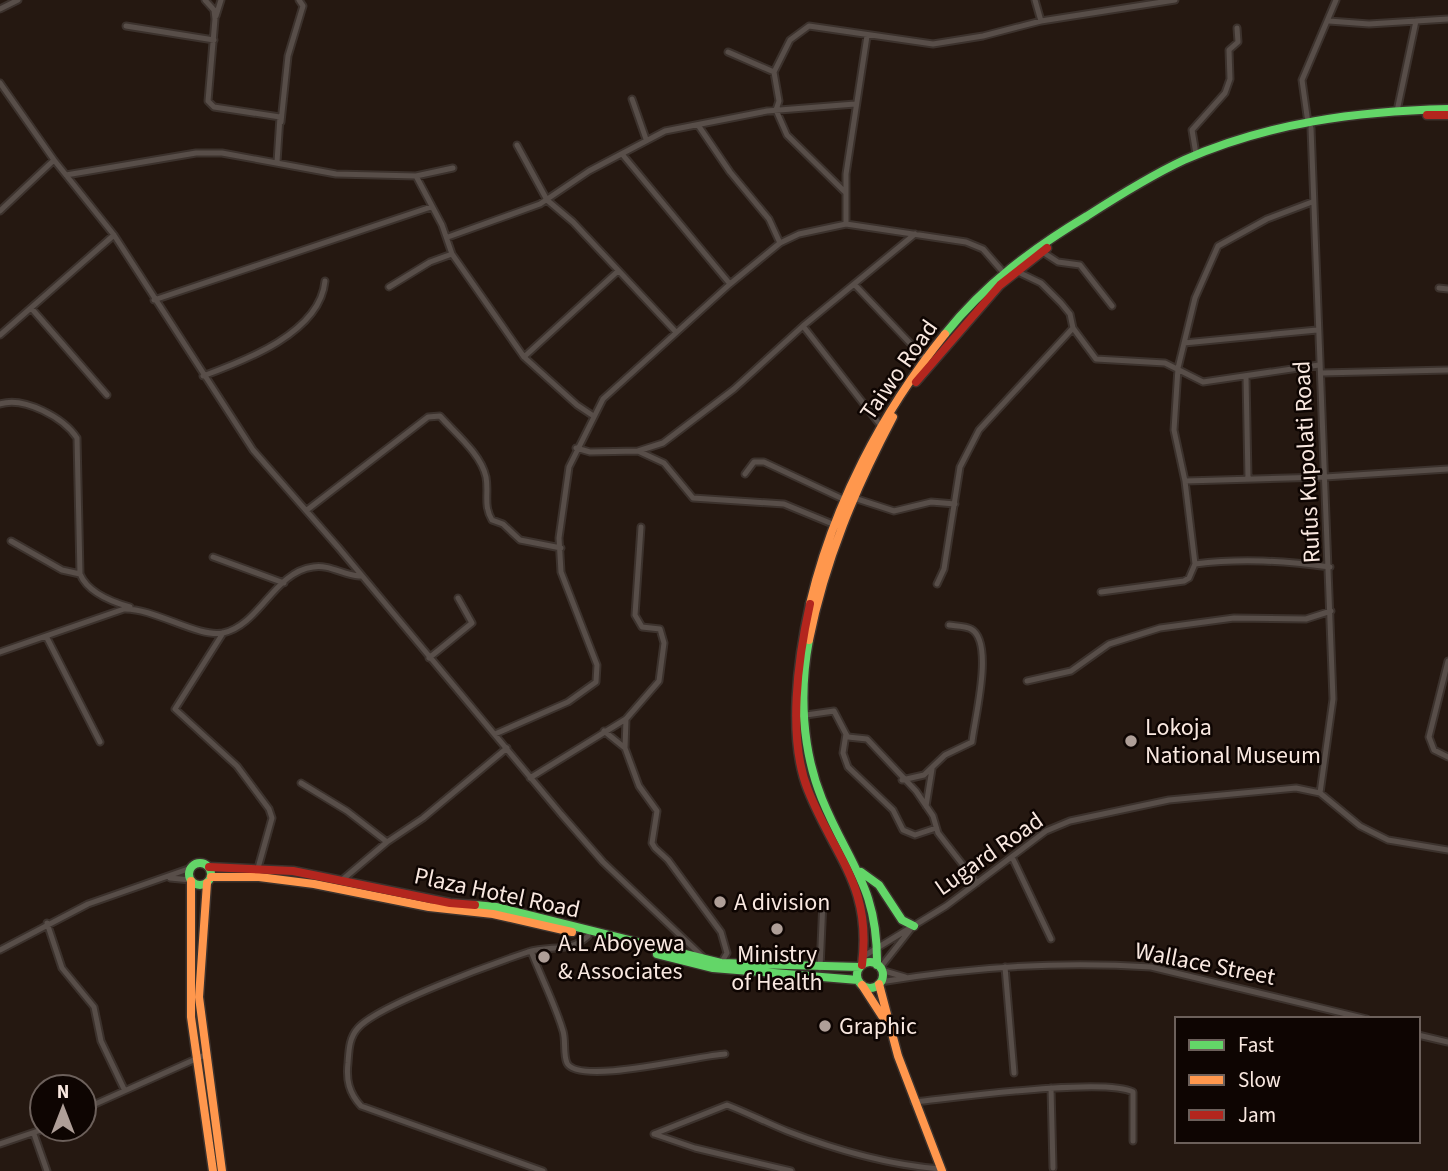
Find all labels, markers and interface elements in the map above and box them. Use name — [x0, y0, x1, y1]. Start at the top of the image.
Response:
street label: Taiwo Road — [852, 313, 946, 427]
street label: Rufus Kupolati Road — [1284, 360, 1330, 564]
place label: Lokoja National Museum — [1145, 710, 1321, 773]
marker: Lokoja National Museum — [1123, 733, 1139, 749]
street label: Lugard Road — [927, 804, 1051, 904]
street label: Plaza Hotel Road — [411, 858, 583, 928]
place label: A division — [734, 885, 830, 920]
marker: A division — [712, 894, 728, 910]
marker: Ministry of Health — [769, 921, 785, 937]
place label: A.L Aboyewa & Associates — [558, 926, 685, 989]
street label: Wallace Street — [1132, 933, 1278, 995]
place label: Ministry of Health — [731, 937, 823, 1000]
marker: A.L Aboyewa & Associates — [536, 949, 552, 965]
place label: Graphic — [839, 1009, 917, 1044]
legend — [1175, 1017, 1420, 1143]
marker: Graphic — [817, 1018, 833, 1034]
text: Fast — [1238, 1030, 1274, 1060]
text: Slow — [1238, 1065, 1281, 1095]
north arrow — [28, 1073, 98, 1143]
text: N — [57, 1079, 69, 1106]
text: Jam — [1238, 1100, 1276, 1130]

